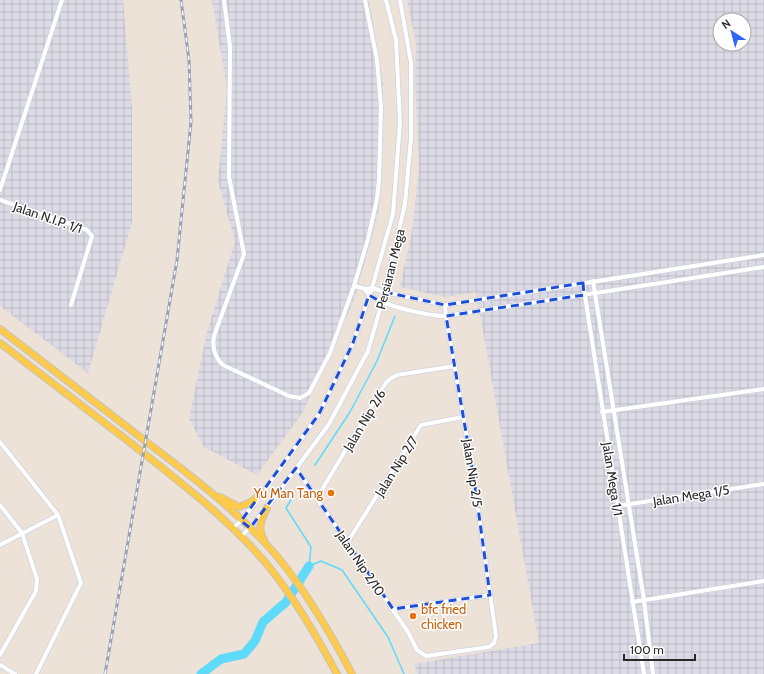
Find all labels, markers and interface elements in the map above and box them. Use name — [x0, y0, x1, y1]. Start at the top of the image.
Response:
north arrow — [712, 12, 752, 52]
text: N — [719, 16, 733, 32]
street label: Jalan N.I.P. 1/1 — [11, 197, 84, 236]
street label: Persiaran Mega — [372, 226, 408, 311]
street label: Jalan Nip 2/6 — [339, 386, 389, 455]
street label: Jalan Nip 2/7 — [371, 432, 421, 500]
street label: Jalan Nip 2/5 — [460, 437, 486, 508]
street label: Jalan Mega 1/1 — [599, 440, 627, 517]
street label: Jalan Mega 1/5 — [651, 481, 730, 509]
place label: Yu Man Tang — [253, 485, 324, 501]
marker: Yu Man Tang — [326, 488, 336, 498]
street label: Jalan Nip 2/10 — [333, 527, 389, 599]
place label: bfc fried chicken — [421, 601, 466, 632]
marker: bfc fried chicken — [408, 611, 418, 621]
scale bar — [624, 636, 695, 662]
text: 100 m — [630, 642, 664, 657]

